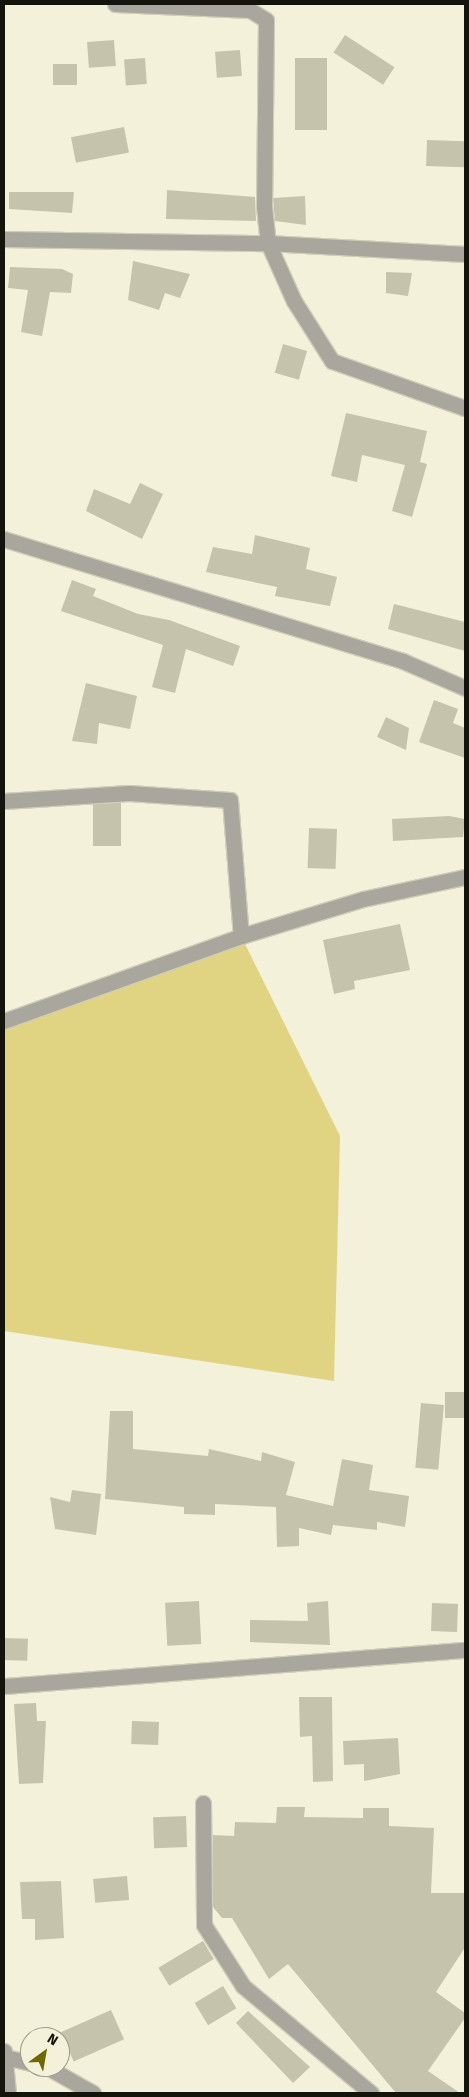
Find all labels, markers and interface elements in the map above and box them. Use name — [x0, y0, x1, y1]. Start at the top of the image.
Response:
north arrow — [20, 2027, 70, 2077]
text: N — [44, 2030, 61, 2049]

